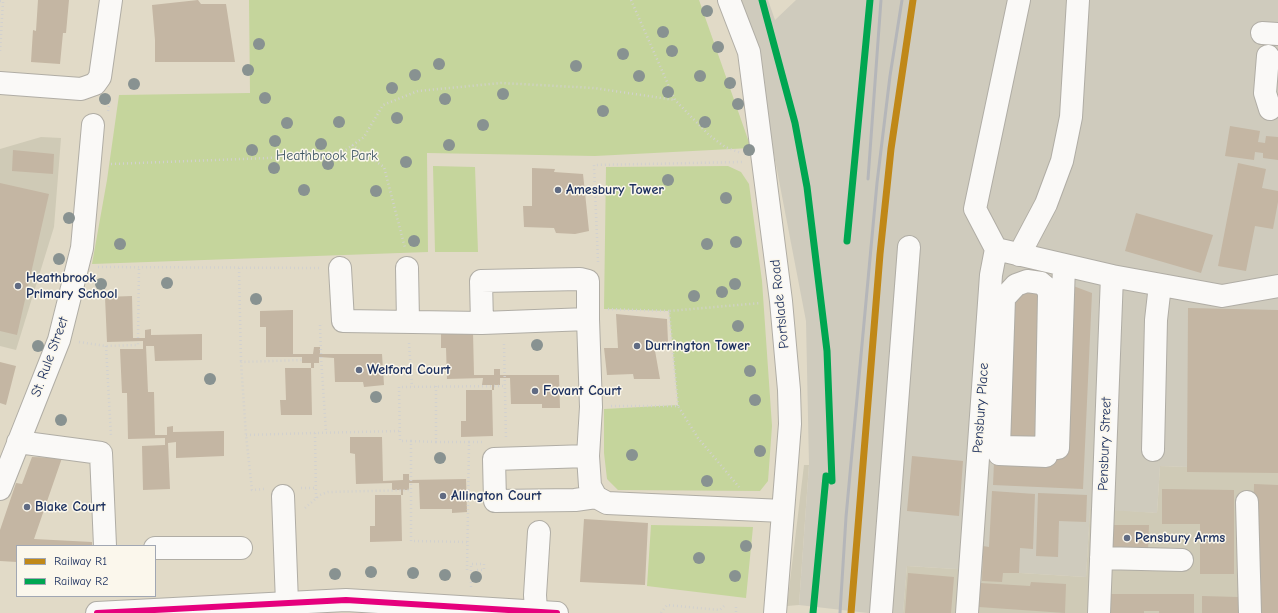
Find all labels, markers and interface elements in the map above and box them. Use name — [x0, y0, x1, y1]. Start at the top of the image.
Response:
park label: Heathbrook Park — [276, 148, 378, 164]
place label: Amesbury Tower — [566, 182, 664, 198]
marker: Amesbury Tower — [553, 185, 563, 195]
street label: Portslade Road — [767, 259, 793, 349]
place label: Heathbrook Primary School — [26, 270, 117, 302]
marker: Heathbrook Primary School — [13, 281, 23, 291]
street label: St. Rule Street — [28, 315, 72, 399]
place label: Durrington Tower — [645, 338, 750, 354]
marker: Durrington Tower — [632, 341, 642, 351]
place label: Welford Court — [367, 362, 450, 378]
street label: Pensbury Place — [969, 362, 993, 454]
marker: Welford Court — [354, 365, 364, 375]
place label: Fovant Court — [543, 383, 621, 399]
marker: Fovant Court — [530, 386, 540, 396]
street label: Pensbury Street — [1095, 397, 1115, 491]
place label: Allington Court — [451, 488, 541, 504]
marker: Allington Court — [438, 491, 448, 501]
place label: Blake Court — [35, 499, 106, 515]
marker: Blake Court — [22, 502, 32, 512]
place label: Pensbury Arms — [1135, 530, 1225, 546]
marker: Pensbury Arms — [1122, 533, 1132, 543]
legend — [16, 545, 156, 597]
text: Railway R1 — [54, 554, 107, 568]
text: Railway R2 — [54, 574, 109, 588]

